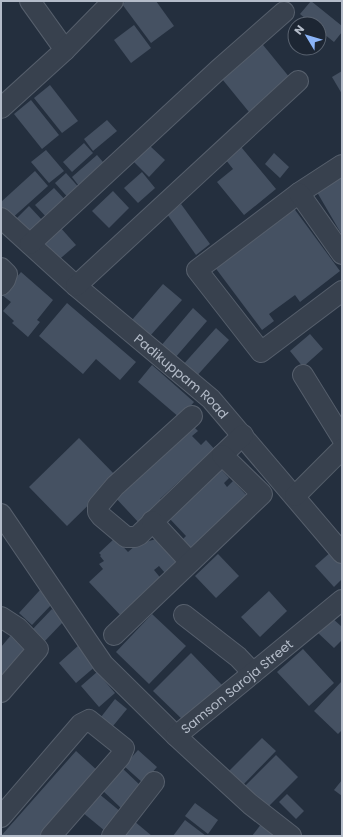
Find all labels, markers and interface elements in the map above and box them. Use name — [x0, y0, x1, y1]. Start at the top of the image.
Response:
north arrow — [287, 16, 327, 56]
text: N — [290, 22, 308, 38]
street label: Padikuppam Road — [130, 329, 233, 423]
street label: Samson Saroja Street — [177, 634, 297, 738]

